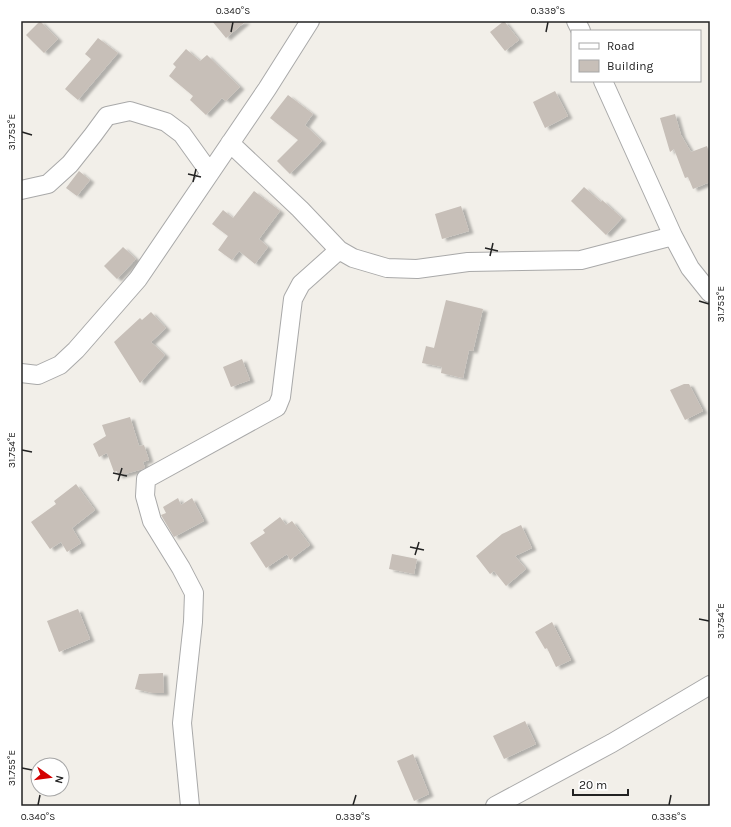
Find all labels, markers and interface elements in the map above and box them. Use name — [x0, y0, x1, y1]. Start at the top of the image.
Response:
text: 0.340°S — [216, 5, 250, 17]
text: 0.339°S — [531, 5, 565, 17]
legend — [571, 30, 701, 82]
text: Road — [607, 39, 635, 53]
text: Building — [607, 59, 654, 73]
text: 31.753°E — [6, 114, 18, 150]
text: 31.753°E — [715, 286, 727, 322]
text: 31.754°E — [6, 432, 18, 468]
text: 31.754°E — [715, 603, 727, 639]
text: 31.755°E — [6, 750, 18, 786]
north arrow — [30, 757, 70, 797]
scale bar — [573, 771, 628, 797]
text: N — [52, 774, 66, 785]
text: 20 m — [579, 778, 607, 792]
text: 0.340°S — [21, 811, 55, 823]
text: 0.339°S — [336, 811, 370, 823]
text: 0.338°S — [651, 811, 687, 823]

